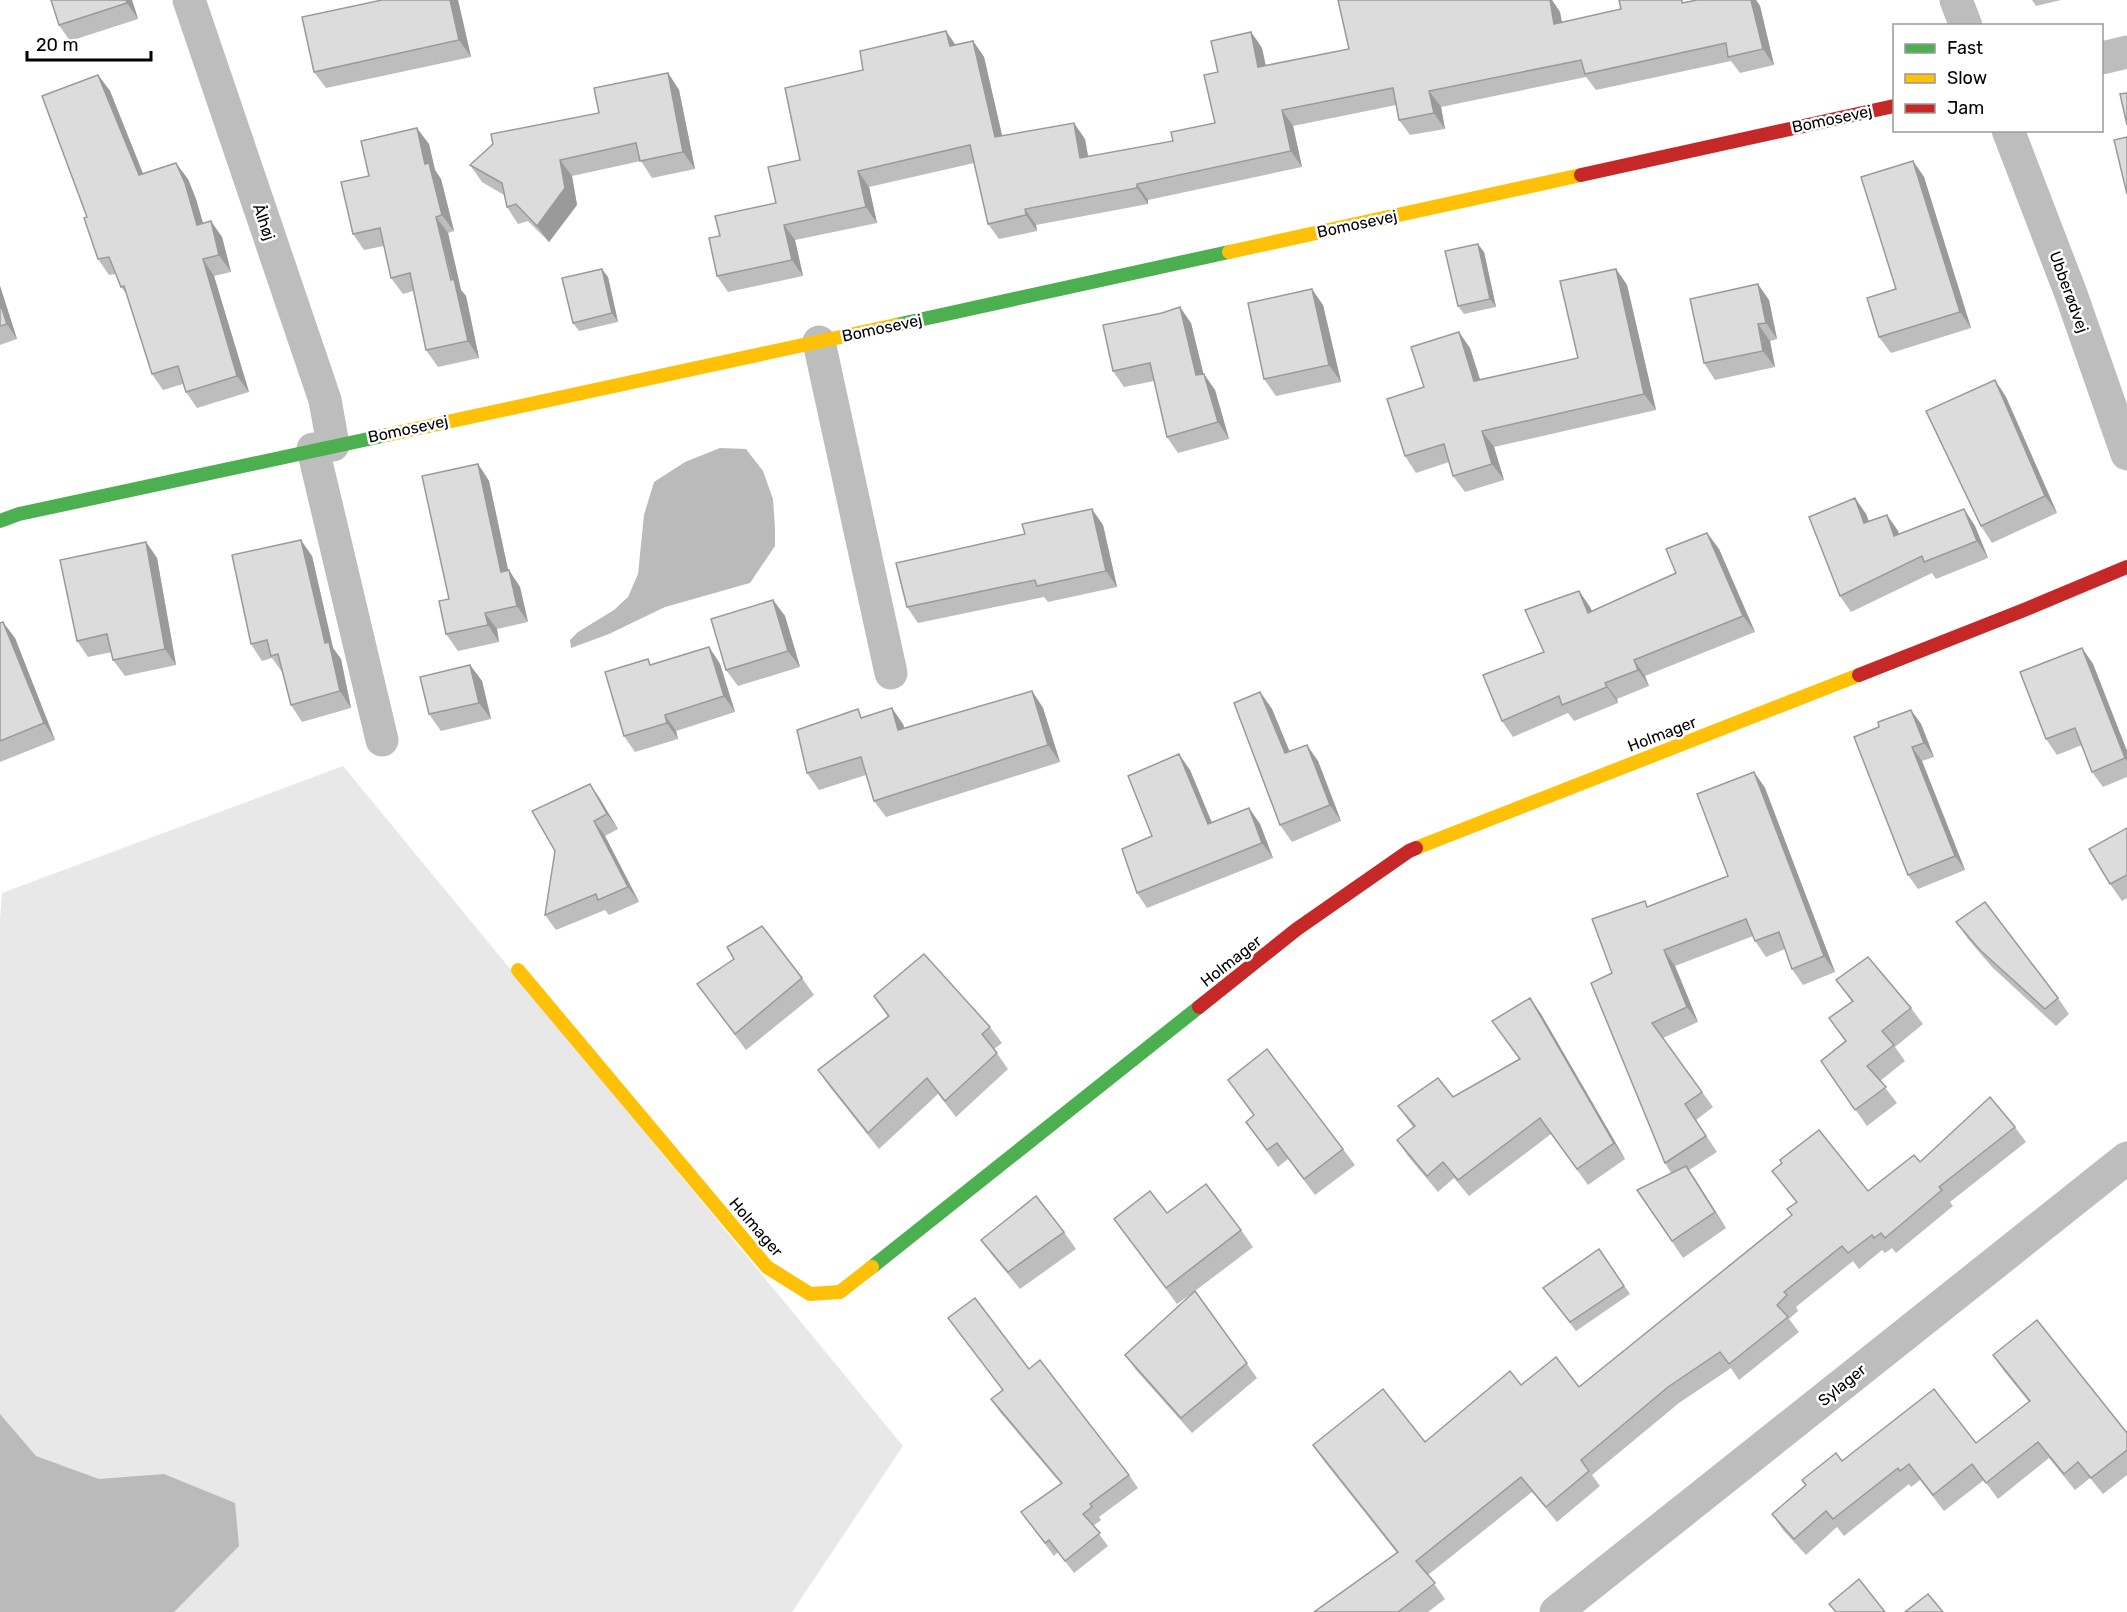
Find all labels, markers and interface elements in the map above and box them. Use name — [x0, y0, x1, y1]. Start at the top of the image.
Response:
scale bar — [27, 24, 152, 62]
legend — [1893, 24, 2103, 132]
text: 20 m — [36, 34, 78, 56]
text: Fast — [1947, 37, 1983, 59]
text: Slow — [1947, 67, 1987, 89]
text: Jam — [1947, 97, 1984, 119]
street label: Bomosevej — [1790, 101, 1874, 137]
street label: Ålhøj — [249, 201, 279, 243]
street label: Bomosevej — [1315, 206, 1399, 242]
street label: Ubberødvej — [2045, 249, 2093, 335]
street label: Bomosevej — [840, 310, 924, 346]
street label: Bomosevej — [366, 411, 450, 447]
street label: Holmager — [1625, 712, 1699, 756]
street label: Holmager — [1197, 931, 1265, 991]
street label: Holmager — [725, 1194, 787, 1260]
street label: Sylager — [1814, 1360, 1870, 1410]

